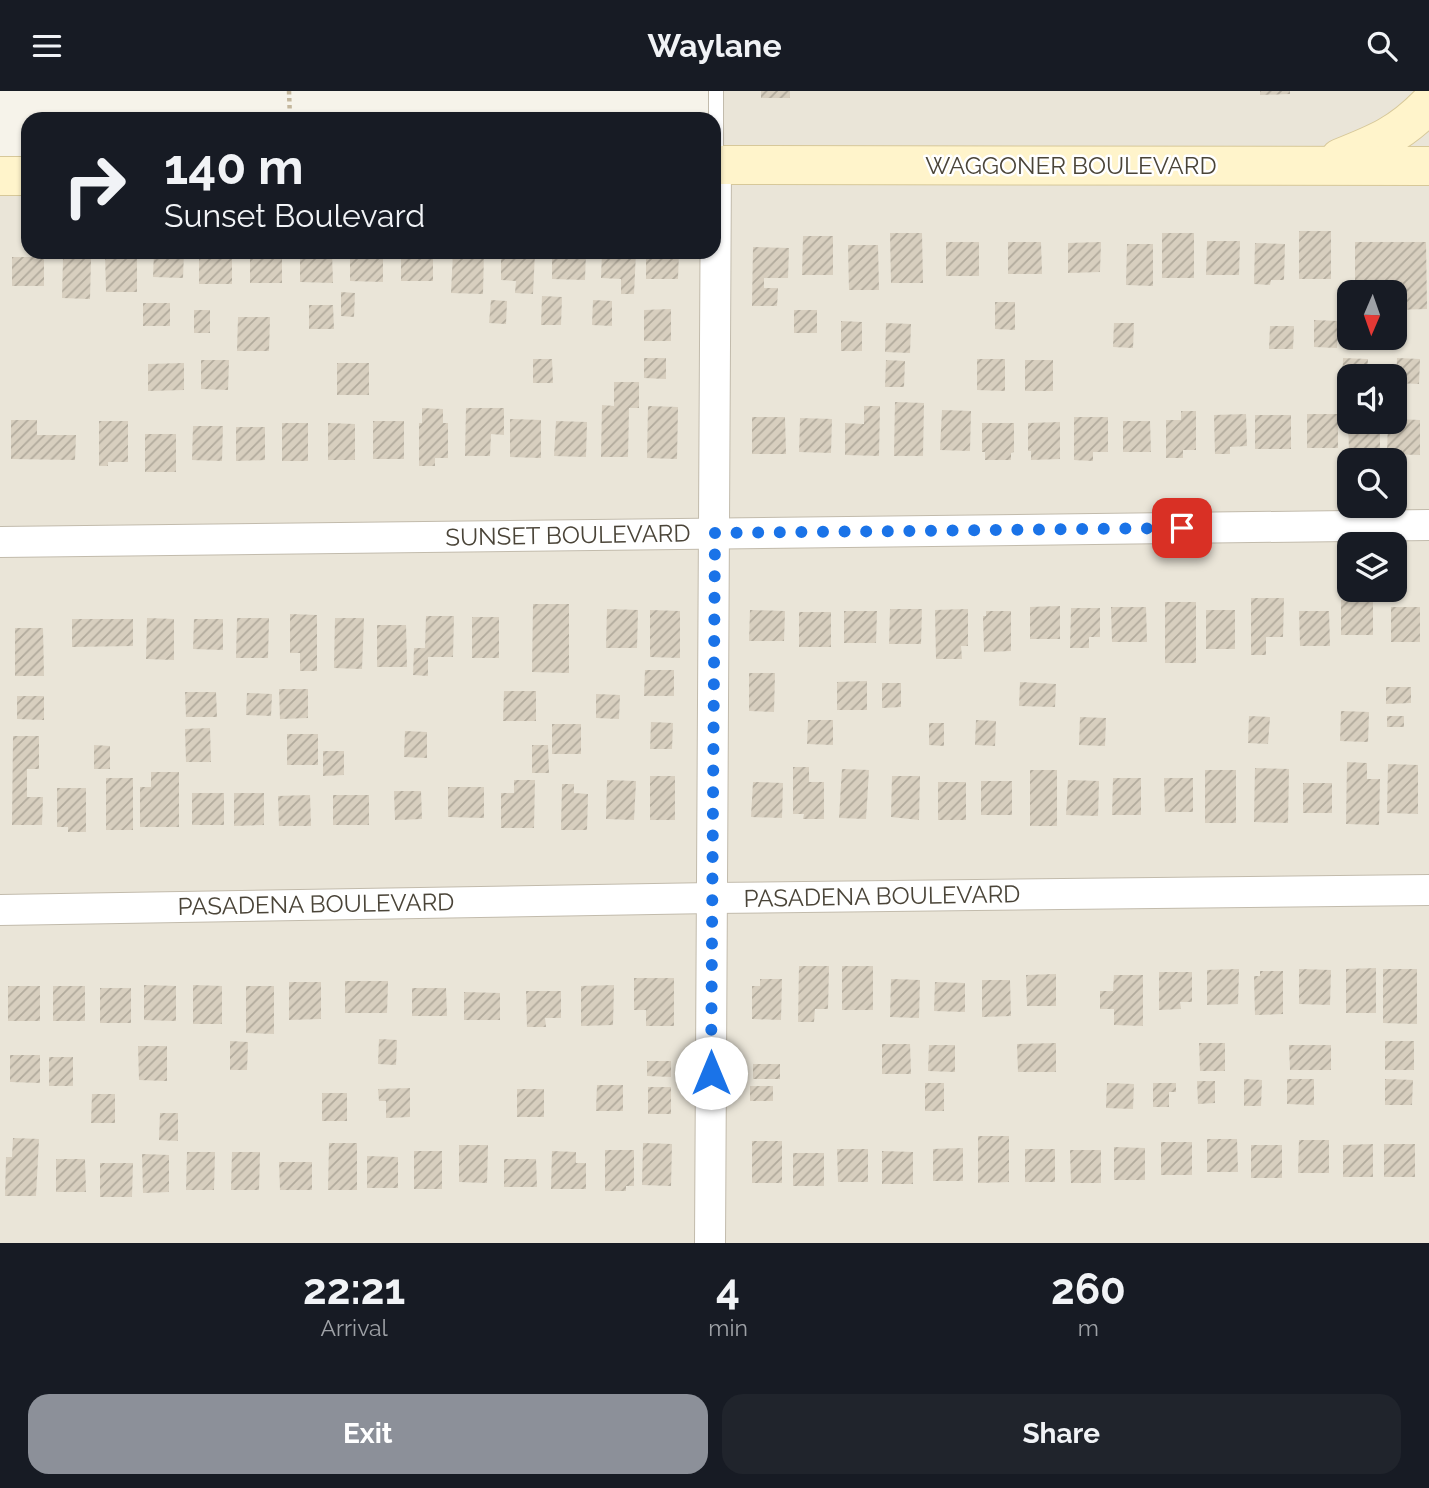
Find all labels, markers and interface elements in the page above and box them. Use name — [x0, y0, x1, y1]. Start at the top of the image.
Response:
icon: menu — [28, 27, 66, 65]
text: Waylane — [647, 27, 782, 64]
icon: search — [1363, 27, 1401, 65]
text: 140 m — [164, 138, 304, 195]
icon: right — [49, 140, 140, 231]
street label: WAGGONER BOULEVARD — [925, 151, 1217, 180]
text: Sunset Boulevard — [164, 197, 425, 234]
north arrow — [1337, 280, 1407, 350]
map controls — [1337, 280, 1407, 602]
button: sound — [1337, 364, 1407, 434]
button: search — [1337, 448, 1407, 518]
pin — [1152, 498, 1212, 558]
icon: arrive — [1163, 509, 1201, 547]
street label: SUNSET BOULEVARD — [445, 518, 691, 552]
button: layers — [1337, 532, 1407, 602]
street label: PASADENA BOULEVARD — [743, 879, 1021, 913]
street label: PASADENA BOULEVARD — [177, 887, 455, 921]
position arrow — [674, 1036, 748, 1110]
text: 22:21 — [303, 1265, 405, 1314]
text: 4 — [716, 1265, 740, 1314]
text: 260 — [1051, 1265, 1126, 1314]
text: Arrival — [320, 1314, 388, 1341]
text: min — [708, 1314, 748, 1341]
text: m — [1078, 1314, 1099, 1341]
button: Exit — [28, 1394, 708, 1474]
button: Share — [722, 1394, 1401, 1474]

